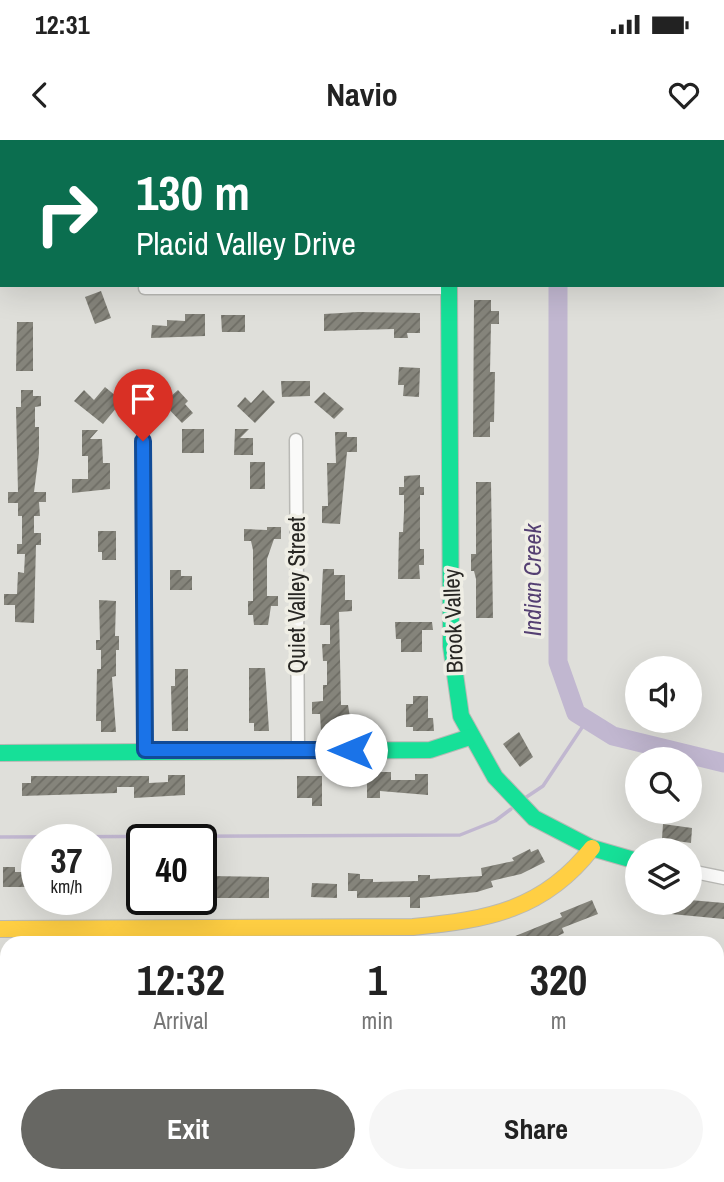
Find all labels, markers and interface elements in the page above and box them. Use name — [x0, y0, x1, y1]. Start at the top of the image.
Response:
text: 12:31 — [35, 7, 90, 42]
text: Navio — [326, 73, 398, 116]
icon: back — [21, 76, 59, 114]
icon: heart — [665, 76, 703, 114]
text: 130 m — [136, 159, 250, 225]
icon: right — [21, 168, 112, 259]
text: Placid Valley Drive — [136, 222, 356, 265]
pin — [113, 369, 173, 441]
icon: arrive — [124, 380, 162, 418]
street label: Quiet Valley Street — [281, 517, 312, 673]
water label: Indian Creek — [516, 523, 548, 636]
street label: Brook Valley — [435, 568, 470, 674]
map controls — [625, 656, 702, 915]
button: sound — [625, 656, 702, 733]
position arrow — [314, 713, 388, 787]
button: search — [625, 747, 702, 824]
speed limit sign: 40 — [126, 824, 217, 915]
text: 37 — [51, 837, 82, 884]
button: layers — [625, 838, 702, 915]
text: km/h — [51, 874, 83, 899]
text: 12:32 — [137, 952, 225, 1008]
text: 1 — [368, 952, 387, 1008]
text: 320 — [530, 952, 587, 1008]
text: Arrival — [154, 1005, 208, 1036]
text: min — [362, 1005, 393, 1036]
text: m — [551, 1005, 566, 1036]
button: Exit — [21, 1089, 355, 1169]
button: Share — [369, 1089, 703, 1169]

